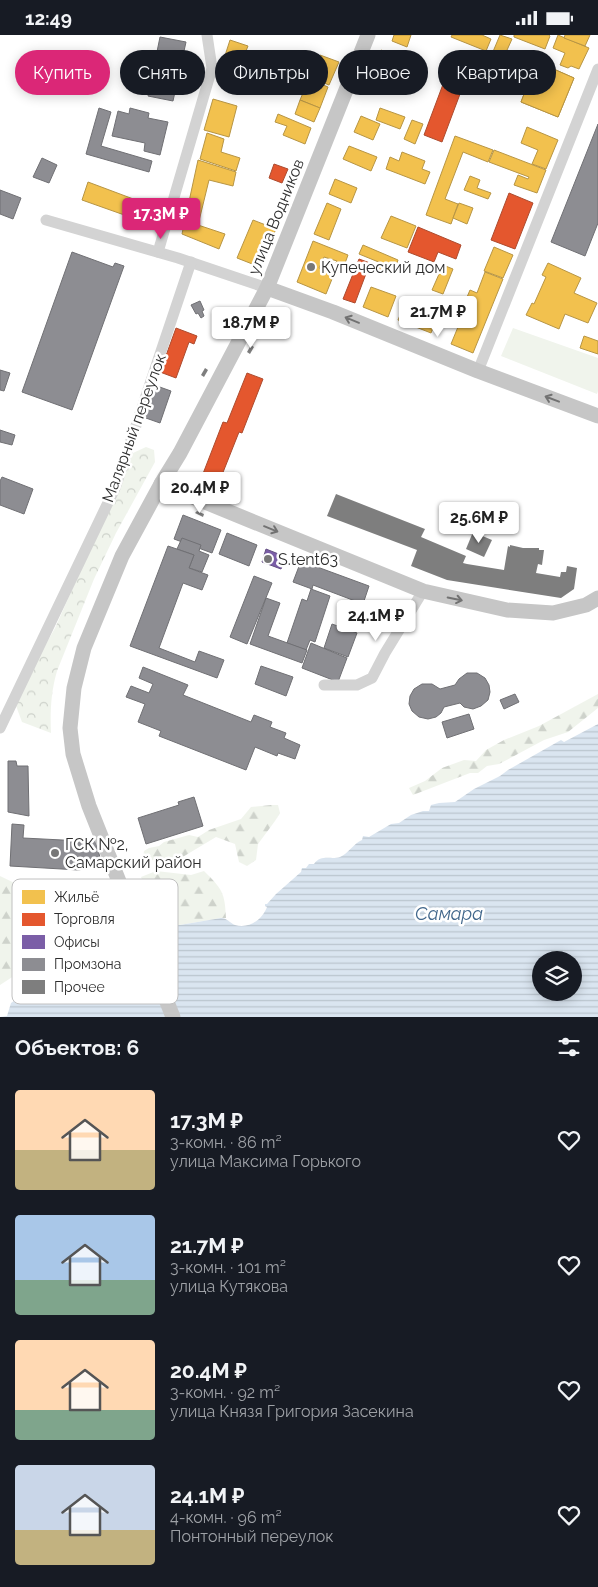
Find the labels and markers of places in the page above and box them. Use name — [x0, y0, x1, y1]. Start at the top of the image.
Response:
pin: 17.3M ₽ — [115, 197, 207, 240]
place label: Купеческий дом — [321, 258, 446, 277]
marker: Купеческий дом — [305, 261, 317, 273]
pin: 21.7M ₽ — [392, 295, 484, 338]
pin: 18.7M ₽ — [205, 307, 297, 349]
pin: 20.4M ₽ — [154, 471, 246, 514]
pin: 25.6M ₽ — [433, 501, 525, 544]
place label: S.tent63 — [278, 550, 338, 569]
marker: S.tent63 — [262, 553, 274, 565]
pin: 24.1M ₽ — [330, 599, 422, 642]
place label: ГСК №2, Самарский район — [65, 835, 202, 872]
marker: ГСК №2, Самарский район — [49, 847, 61, 859]

